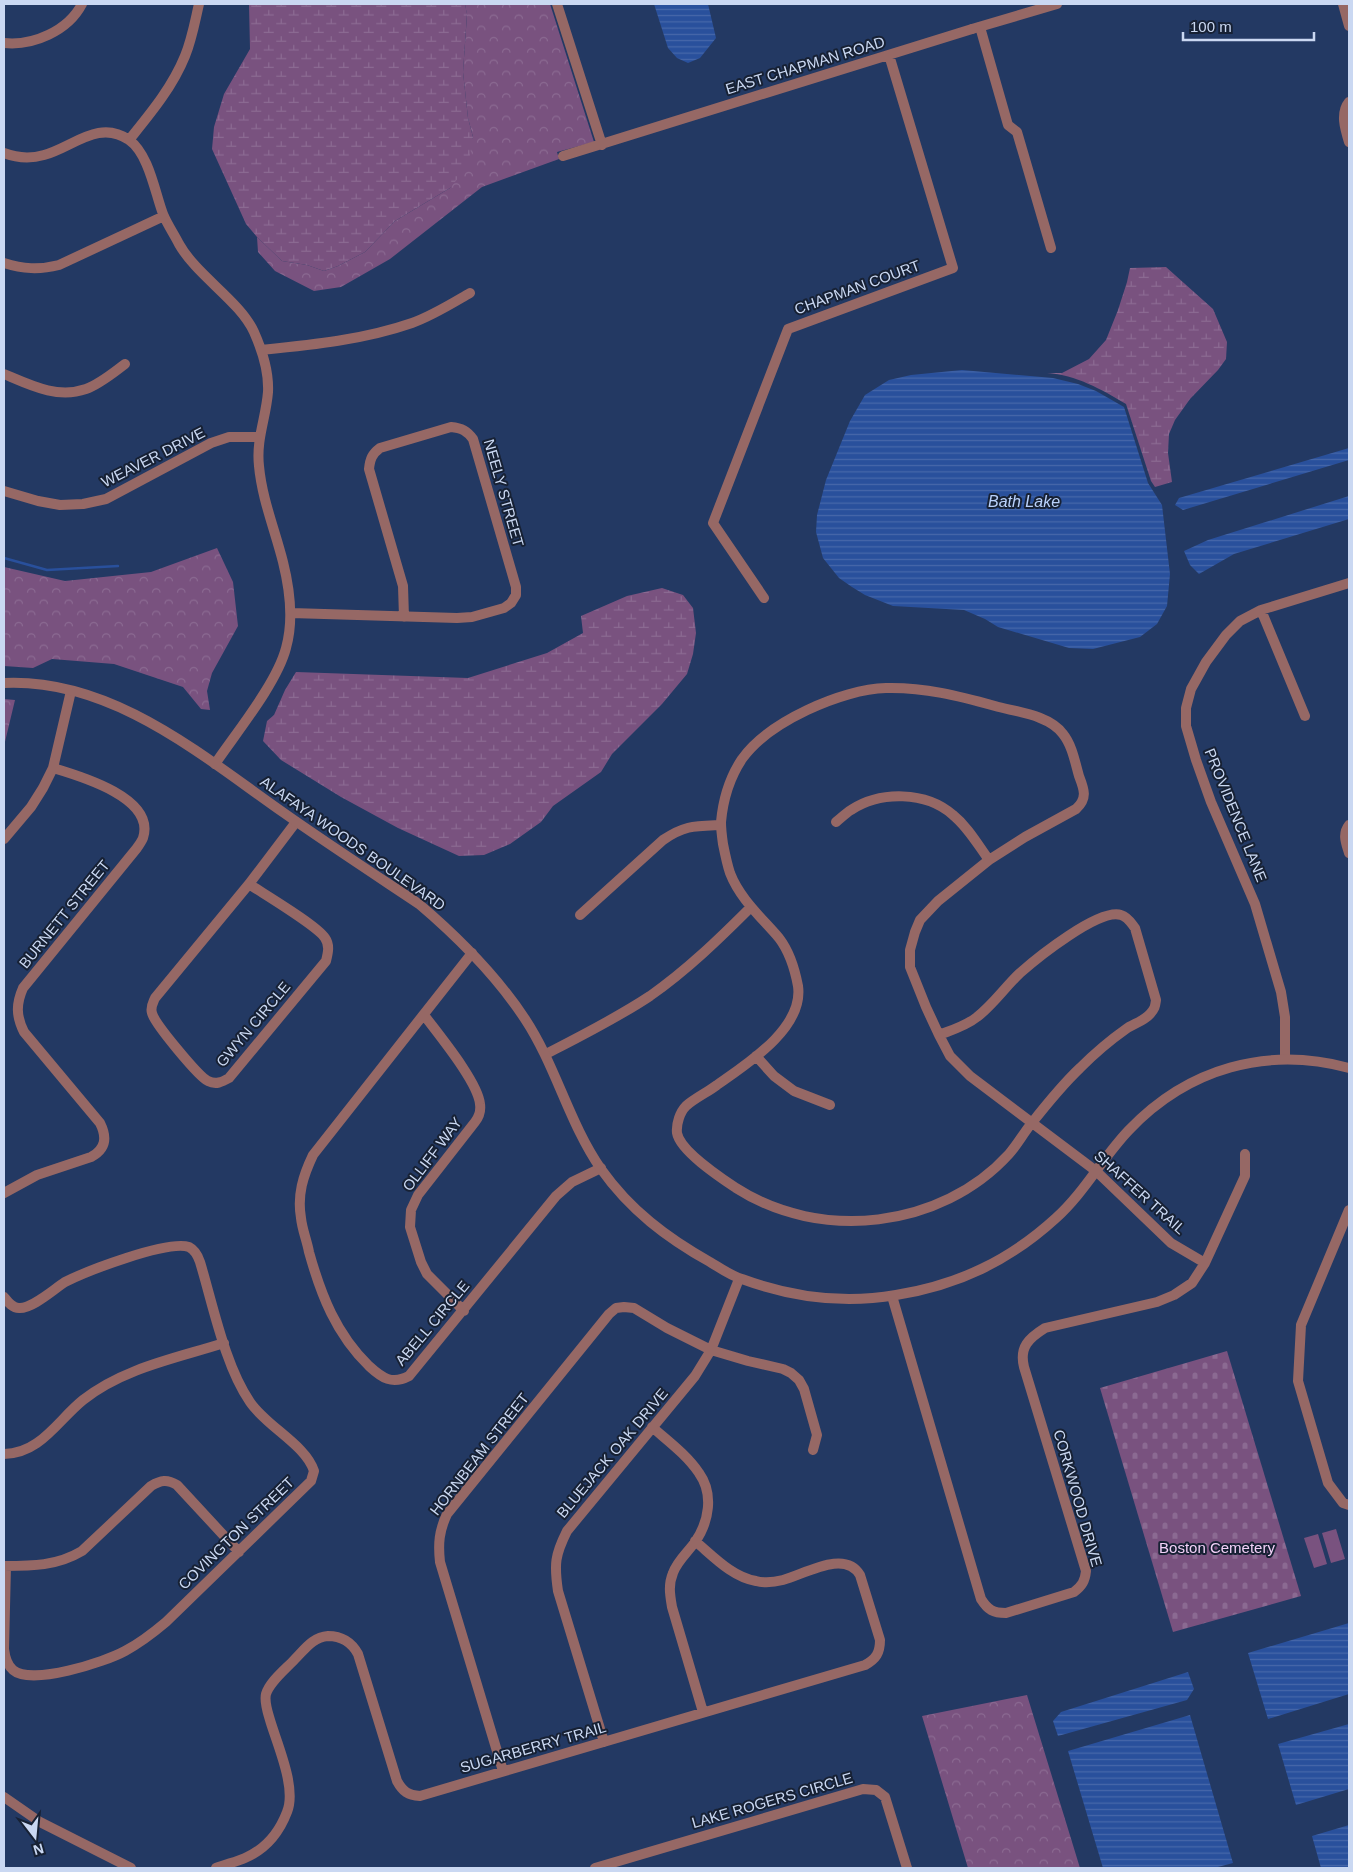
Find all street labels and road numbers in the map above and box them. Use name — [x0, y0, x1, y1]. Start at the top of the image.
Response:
street label: EAST CHAPMAN ROAD — [723, 33, 887, 97]
street label: CHAPMAN COURT — [792, 256, 922, 318]
street label: WEAVER DRIVE — [98, 424, 208, 490]
street label: NEELY STREET — [481, 437, 527, 549]
street label: PROVIDENCE LANE — [1201, 746, 1271, 884]
street label: ALAFAYA WOODS BOULEVARD — [257, 772, 449, 914]
street label: BURNETT STREET — [15, 857, 113, 971]
street label: GWYN CIRCLE — [212, 978, 294, 1070]
street label: OLLIFF WAY — [399, 1114, 465, 1194]
street label: SHAFFER TRAIL — [1091, 1147, 1189, 1237]
street label: ABELL CIRCLE — [392, 1277, 472, 1369]
street label: BLUEJACK OAK DRIVE — [553, 1385, 671, 1521]
street label: HORNBEAM STREET — [426, 1390, 532, 1518]
street label: CORKWOOD DRIVE — [1050, 1428, 1106, 1568]
street label: COVINGTON STREET — [175, 1473, 297, 1593]
street label: SUGARBERRY TRAIL — [458, 1718, 608, 1776]
street label: LAKE ROGERS CIRCLE — [690, 1769, 854, 1831]

